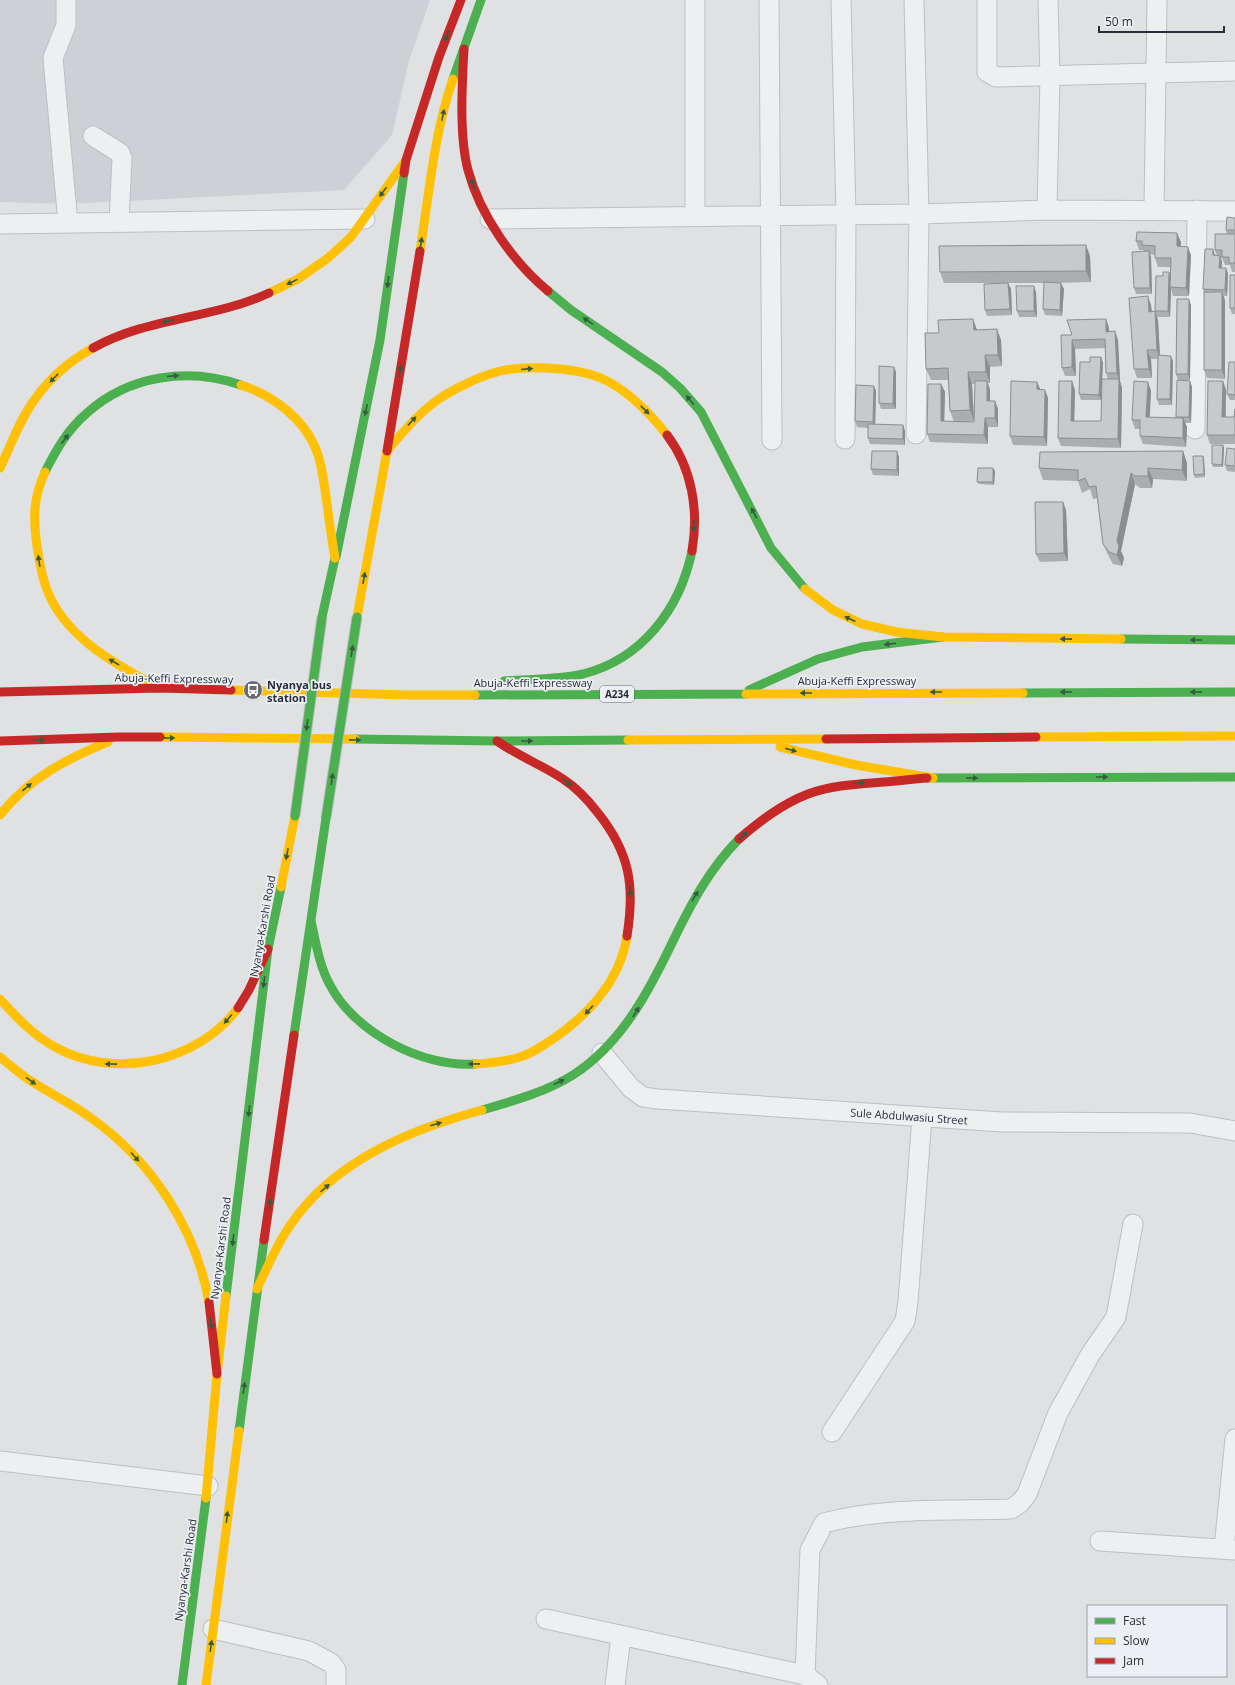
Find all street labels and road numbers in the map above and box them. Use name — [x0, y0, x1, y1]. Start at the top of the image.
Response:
street label: Abuja-Keffi Expressway — [115, 669, 234, 687]
street label: Abuja-Keffi Expressway — [798, 673, 917, 688]
street label: Abuja-Keffi Expressway — [474, 675, 593, 690]
road number: A234 — [600, 686, 634, 702]
street label: Nyanya-Karshi Road — [246, 874, 278, 978]
street label: Sule Abdulwasiu Street — [850, 1104, 968, 1128]
street label: Nyanya-Karshi Road — [206, 1196, 234, 1300]
street label: Nyanya-Karshi Road — [170, 1518, 200, 1622]

